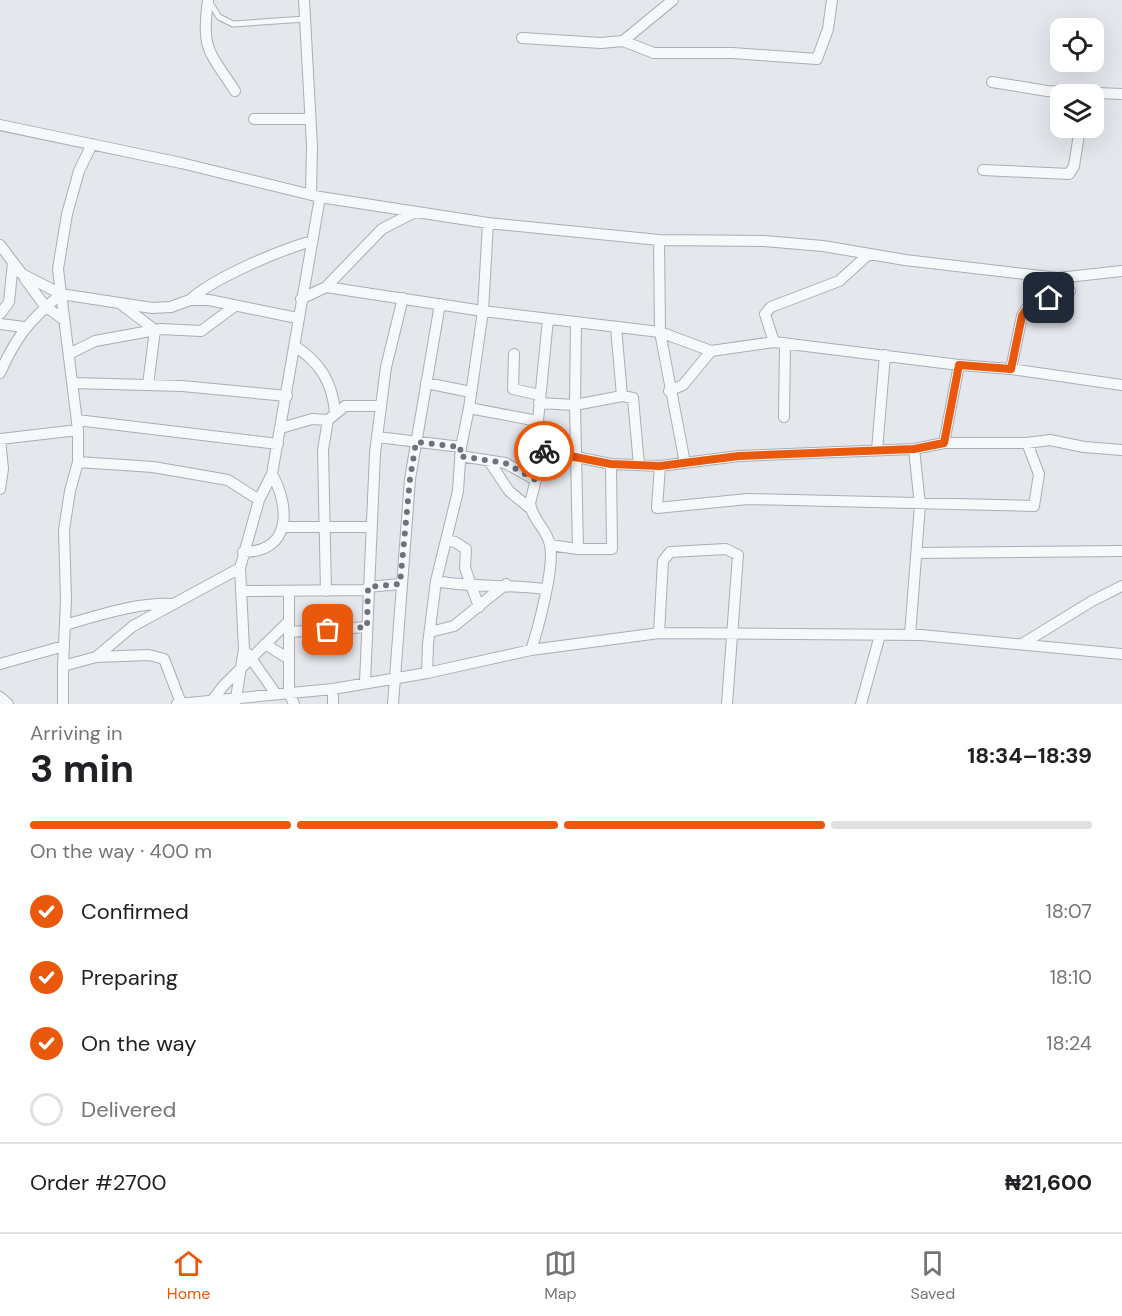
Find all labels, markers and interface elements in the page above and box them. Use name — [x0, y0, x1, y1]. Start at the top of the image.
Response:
map controls — [1050, 18, 1104, 138]
button: locate — [1050, 18, 1104, 72]
button: layers — [1050, 84, 1104, 138]
pin — [1023, 272, 1074, 323]
icon: home — [1032, 281, 1065, 314]
courier — [514, 421, 574, 481]
icon: bike — [528, 435, 561, 468]
pin — [302, 604, 353, 655]
icon: bag — [311, 613, 344, 646]
text: Arriving in — [30, 720, 122, 746]
text: 18:34–18:39 — [967, 741, 1092, 770]
text: 3 min — [30, 743, 134, 794]
text: On the way · 400 m — [30, 838, 212, 864]
icon: check — [30, 895, 63, 928]
text: Confirmed — [81, 897, 189, 926]
text: 18:07 — [1045, 898, 1092, 924]
icon: check — [30, 961, 63, 994]
text: Preparing — [81, 963, 178, 992]
text: 18:10 — [1050, 964, 1092, 990]
icon: check — [30, 1027, 63, 1060]
text: On the way — [81, 1029, 196, 1058]
text: 18:24 — [1046, 1030, 1092, 1056]
text: Delivered — [81, 1095, 176, 1124]
text: Order #2700 — [30, 1168, 167, 1197]
text: ₦21,600 — [1005, 1168, 1092, 1197]
tab: Home — [167, 1247, 210, 1304]
tab: Map — [544, 1247, 577, 1304]
tab: Saved — [910, 1247, 955, 1304]

